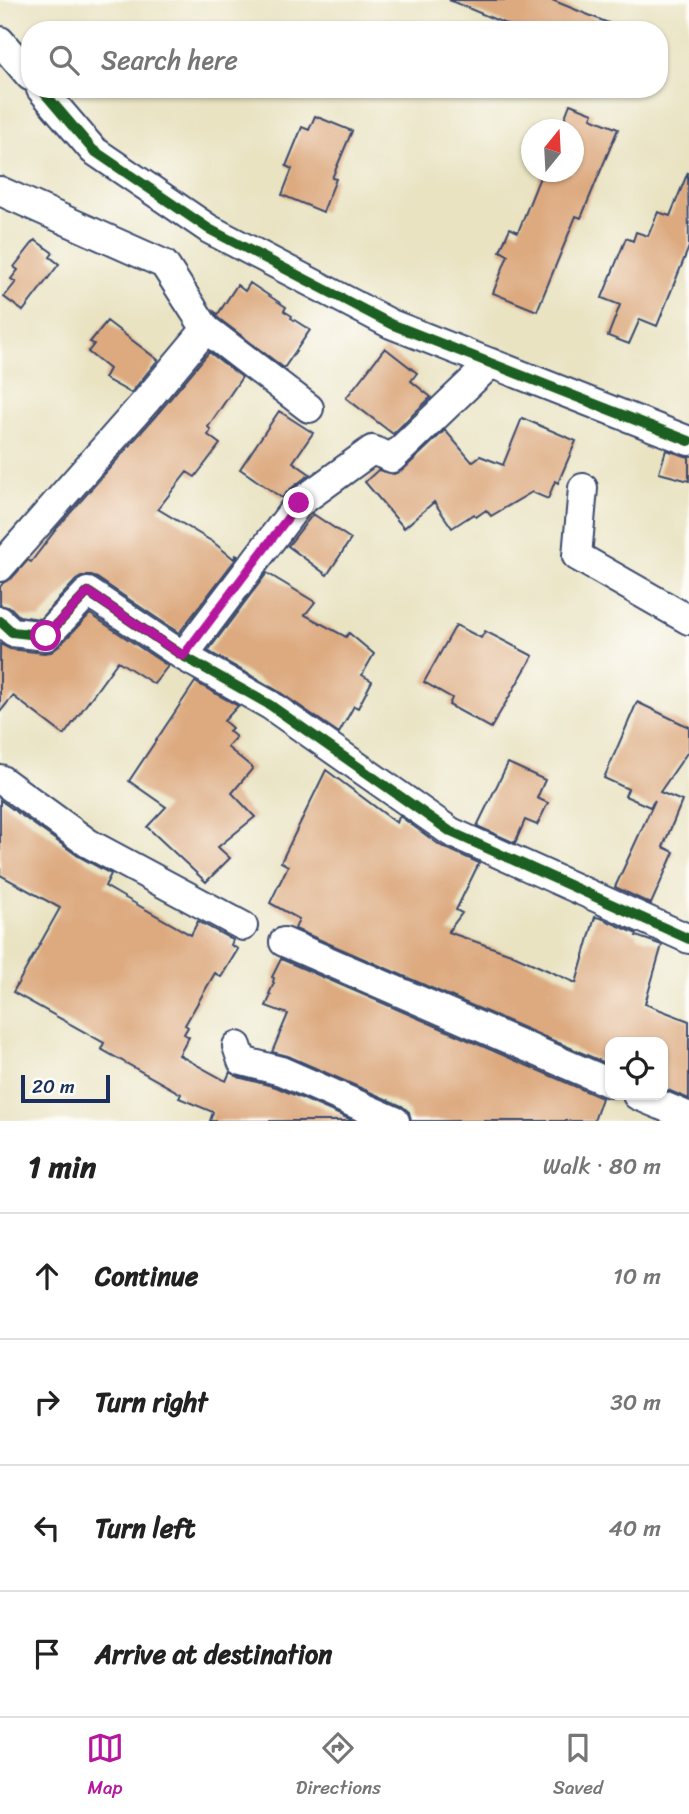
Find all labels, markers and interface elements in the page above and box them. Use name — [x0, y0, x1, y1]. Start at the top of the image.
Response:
search box — [21, 21, 668, 98]
text: Search here — [101, 37, 238, 83]
icon: search — [45, 41, 83, 79]
north arrow — [521, 119, 584, 182]
route end — [283, 487, 314, 518]
route start — [30, 620, 61, 651]
map controls — [605, 1037, 668, 1100]
button: locate — [605, 1037, 668, 1100]
text: 20 m — [32, 1070, 75, 1103]
scale bar — [21, 1072, 110, 1104]
text: 1 min — [28, 1140, 96, 1194]
text: Walk · 80 m — [543, 1146, 661, 1187]
text: Continue — [95, 1253, 198, 1299]
text: 10 m — [613, 1256, 661, 1297]
icon: ahead — [28, 1257, 66, 1295]
text: Turn right — [95, 1379, 208, 1425]
text: 30 m — [610, 1382, 661, 1423]
icon: right — [28, 1383, 66, 1421]
text: Turn left — [95, 1505, 195, 1551]
text: 40 m — [608, 1508, 661, 1549]
icon: left — [28, 1509, 66, 1547]
text: Arrive at destination — [95, 1631, 332, 1677]
icon: arrive — [28, 1635, 66, 1673]
tab: Map — [86, 1729, 124, 1804]
tab: Directions — [296, 1729, 381, 1804]
tab: Saved — [553, 1729, 603, 1804]

